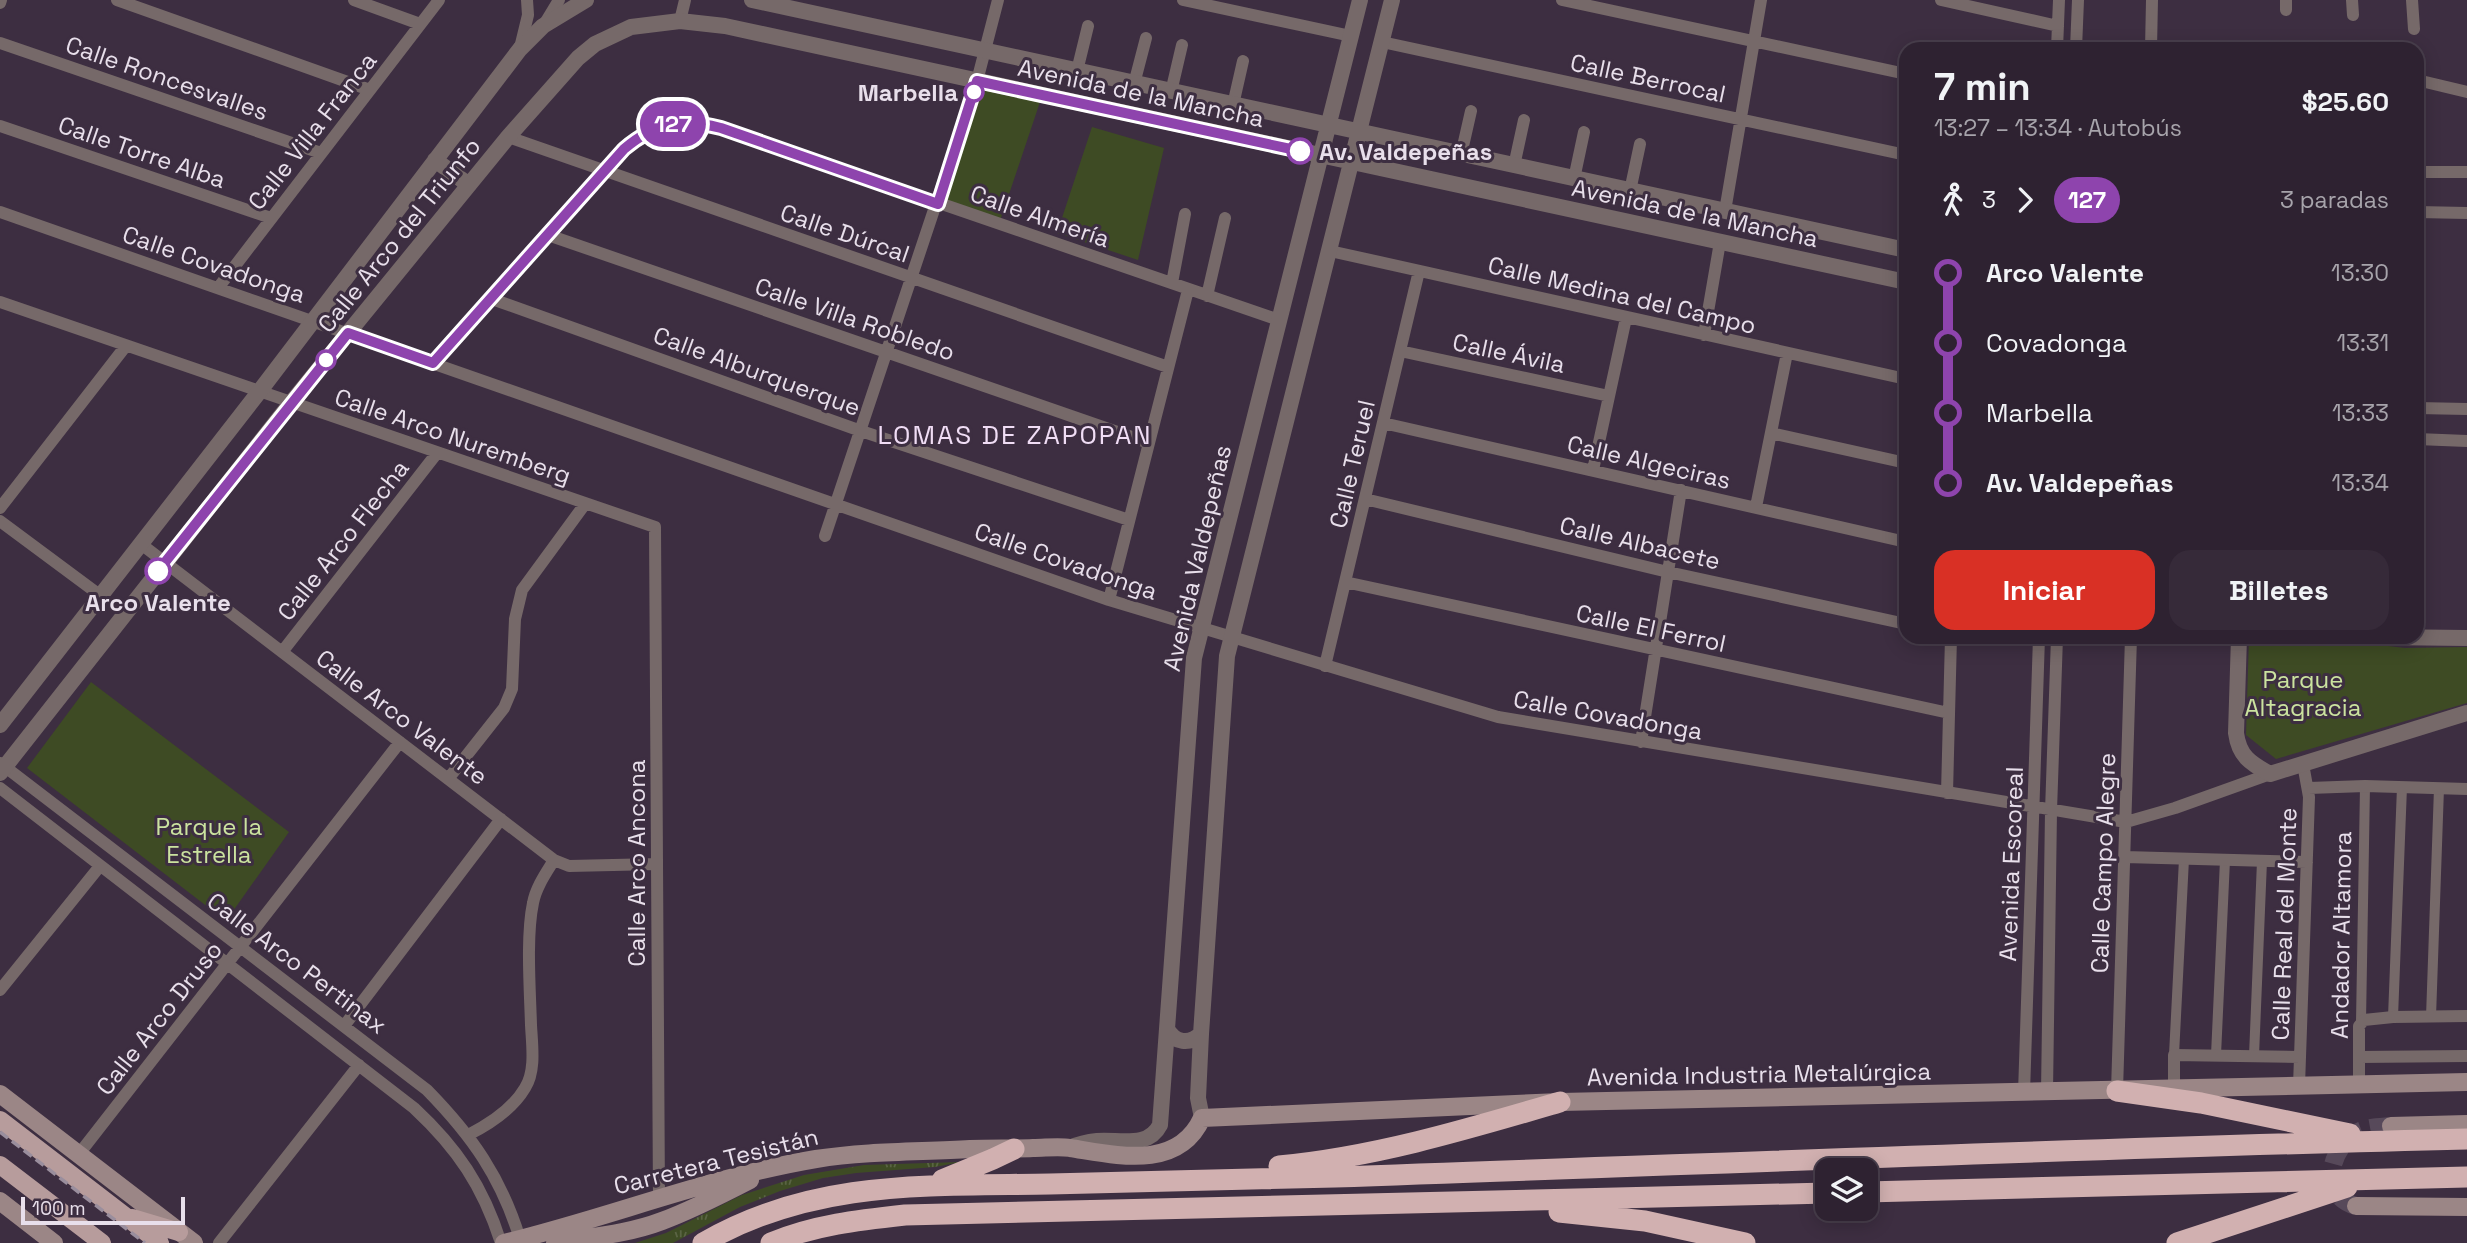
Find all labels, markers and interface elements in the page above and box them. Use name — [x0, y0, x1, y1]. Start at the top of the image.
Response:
street label: Calle Roncesvalles — [62, 29, 272, 127]
street label: Calle Villa Franca — [241, 46, 383, 216]
street label: Calle Berrocal — [1568, 46, 1728, 110]
street label: Avenida de la Mancha — [1015, 52, 1267, 134]
text: 7 min — [1934, 63, 2031, 111]
place label: Marbella — [858, 77, 958, 108]
marker: Marbella — [964, 82, 984, 102]
text: $25.60 — [2302, 85, 2389, 119]
line badge: 127 — [633, 101, 713, 147]
text: 127 — [654, 108, 692, 139]
street label: Calle Torre Alba — [54, 109, 230, 195]
text: 13:27 – 13:34 · Autobús — [1934, 113, 2182, 143]
street label: Calle Arco del Triunfo — [311, 131, 487, 339]
place label: Av. Valdepeñas — [1319, 136, 1492, 167]
marker: Av. Valdepeñas — [1287, 138, 1313, 164]
street label: Avenida de la Mancha — [1569, 172, 1821, 254]
street label: Calle Almería — [966, 178, 1114, 254]
icon: walk — [1934, 181, 1972, 219]
icon: forward — [2006, 181, 2044, 219]
text: 127 — [2068, 184, 2106, 215]
text: 3 — [1982, 185, 1996, 215]
text: 3 paradas — [2280, 185, 2389, 215]
street label: Calle Dúrcal — [776, 196, 914, 270]
street label: Calle Covadonga — [118, 218, 310, 310]
street label: Calle Medina del Campo — [1485, 249, 1759, 341]
text: Arco Valente — [1986, 256, 2144, 290]
text: 13:30 — [2331, 258, 2389, 288]
street label: Calle Villa Robledo — [751, 270, 959, 368]
street label: Calle Alburquerque — [649, 319, 865, 423]
street label: Calle Ávila — [1450, 326, 1568, 380]
text: Covadonga — [1986, 326, 2127, 360]
text: 13:31 — [2337, 328, 2389, 358]
unlabelled marker — [316, 350, 336, 370]
street label: Calle Arco Nuremberg — [331, 381, 575, 491]
text: Marbella — [1986, 396, 2093, 430]
street label: Calle Teruel — [1322, 397, 1382, 531]
text: 13:33 — [2332, 398, 2389, 428]
district label: LOMAS DE ZAPOPAN — [877, 418, 1153, 452]
street label: Calle Algeciras — [1564, 428, 1734, 496]
street label: Avenida Valdepeñas — [1156, 442, 1238, 674]
street label: Calle Arco Flecha — [270, 453, 416, 627]
text: Av. Valdepeñas — [1986, 466, 2174, 500]
text: 13:34 — [2331, 468, 2389, 498]
street label: Calle Albacete — [1557, 509, 1723, 577]
street label: Calle Covadonga — [970, 515, 1162, 607]
button: Iniciar — [1934, 550, 2155, 630]
button: Billetes — [2169, 550, 2389, 630]
marker: Arco Valente — [145, 558, 171, 584]
place label: Arco Valente — [85, 587, 231, 618]
street label: Calle El Ferrol — [1573, 597, 1729, 659]
street label: Calle Arco Valente — [310, 642, 494, 792]
park label: Parque Altagracia — [2244, 664, 2362, 723]
street label: Calle Covadonga — [1511, 683, 1705, 747]
street label: Calle Campo Alegre — [2084, 752, 2122, 974]
street label: Calle Arco Ancona — [621, 759, 652, 967]
street label: Avenida Escoreal — [1992, 766, 2030, 962]
street label: Calle Real del Monte — [2264, 807, 2304, 1041]
park label: Parque la Estrella — [156, 811, 263, 870]
street label: Andador Altamora — [2324, 831, 2358, 1039]
street label: Calle Arco Pertinax — [201, 885, 393, 1041]
street label: Calle Arco Druso — [89, 935, 229, 1101]
street label: Avenida Industria Metalúrgica — [1587, 1055, 1932, 1093]
street label: Carretera Tesistán — [611, 1121, 821, 1201]
map controls — [1815, 1158, 1878, 1221]
button: layers — [1815, 1158, 1878, 1221]
scale bar — [21, 1194, 186, 1226]
text: 100 m — [32, 1196, 86, 1221]

